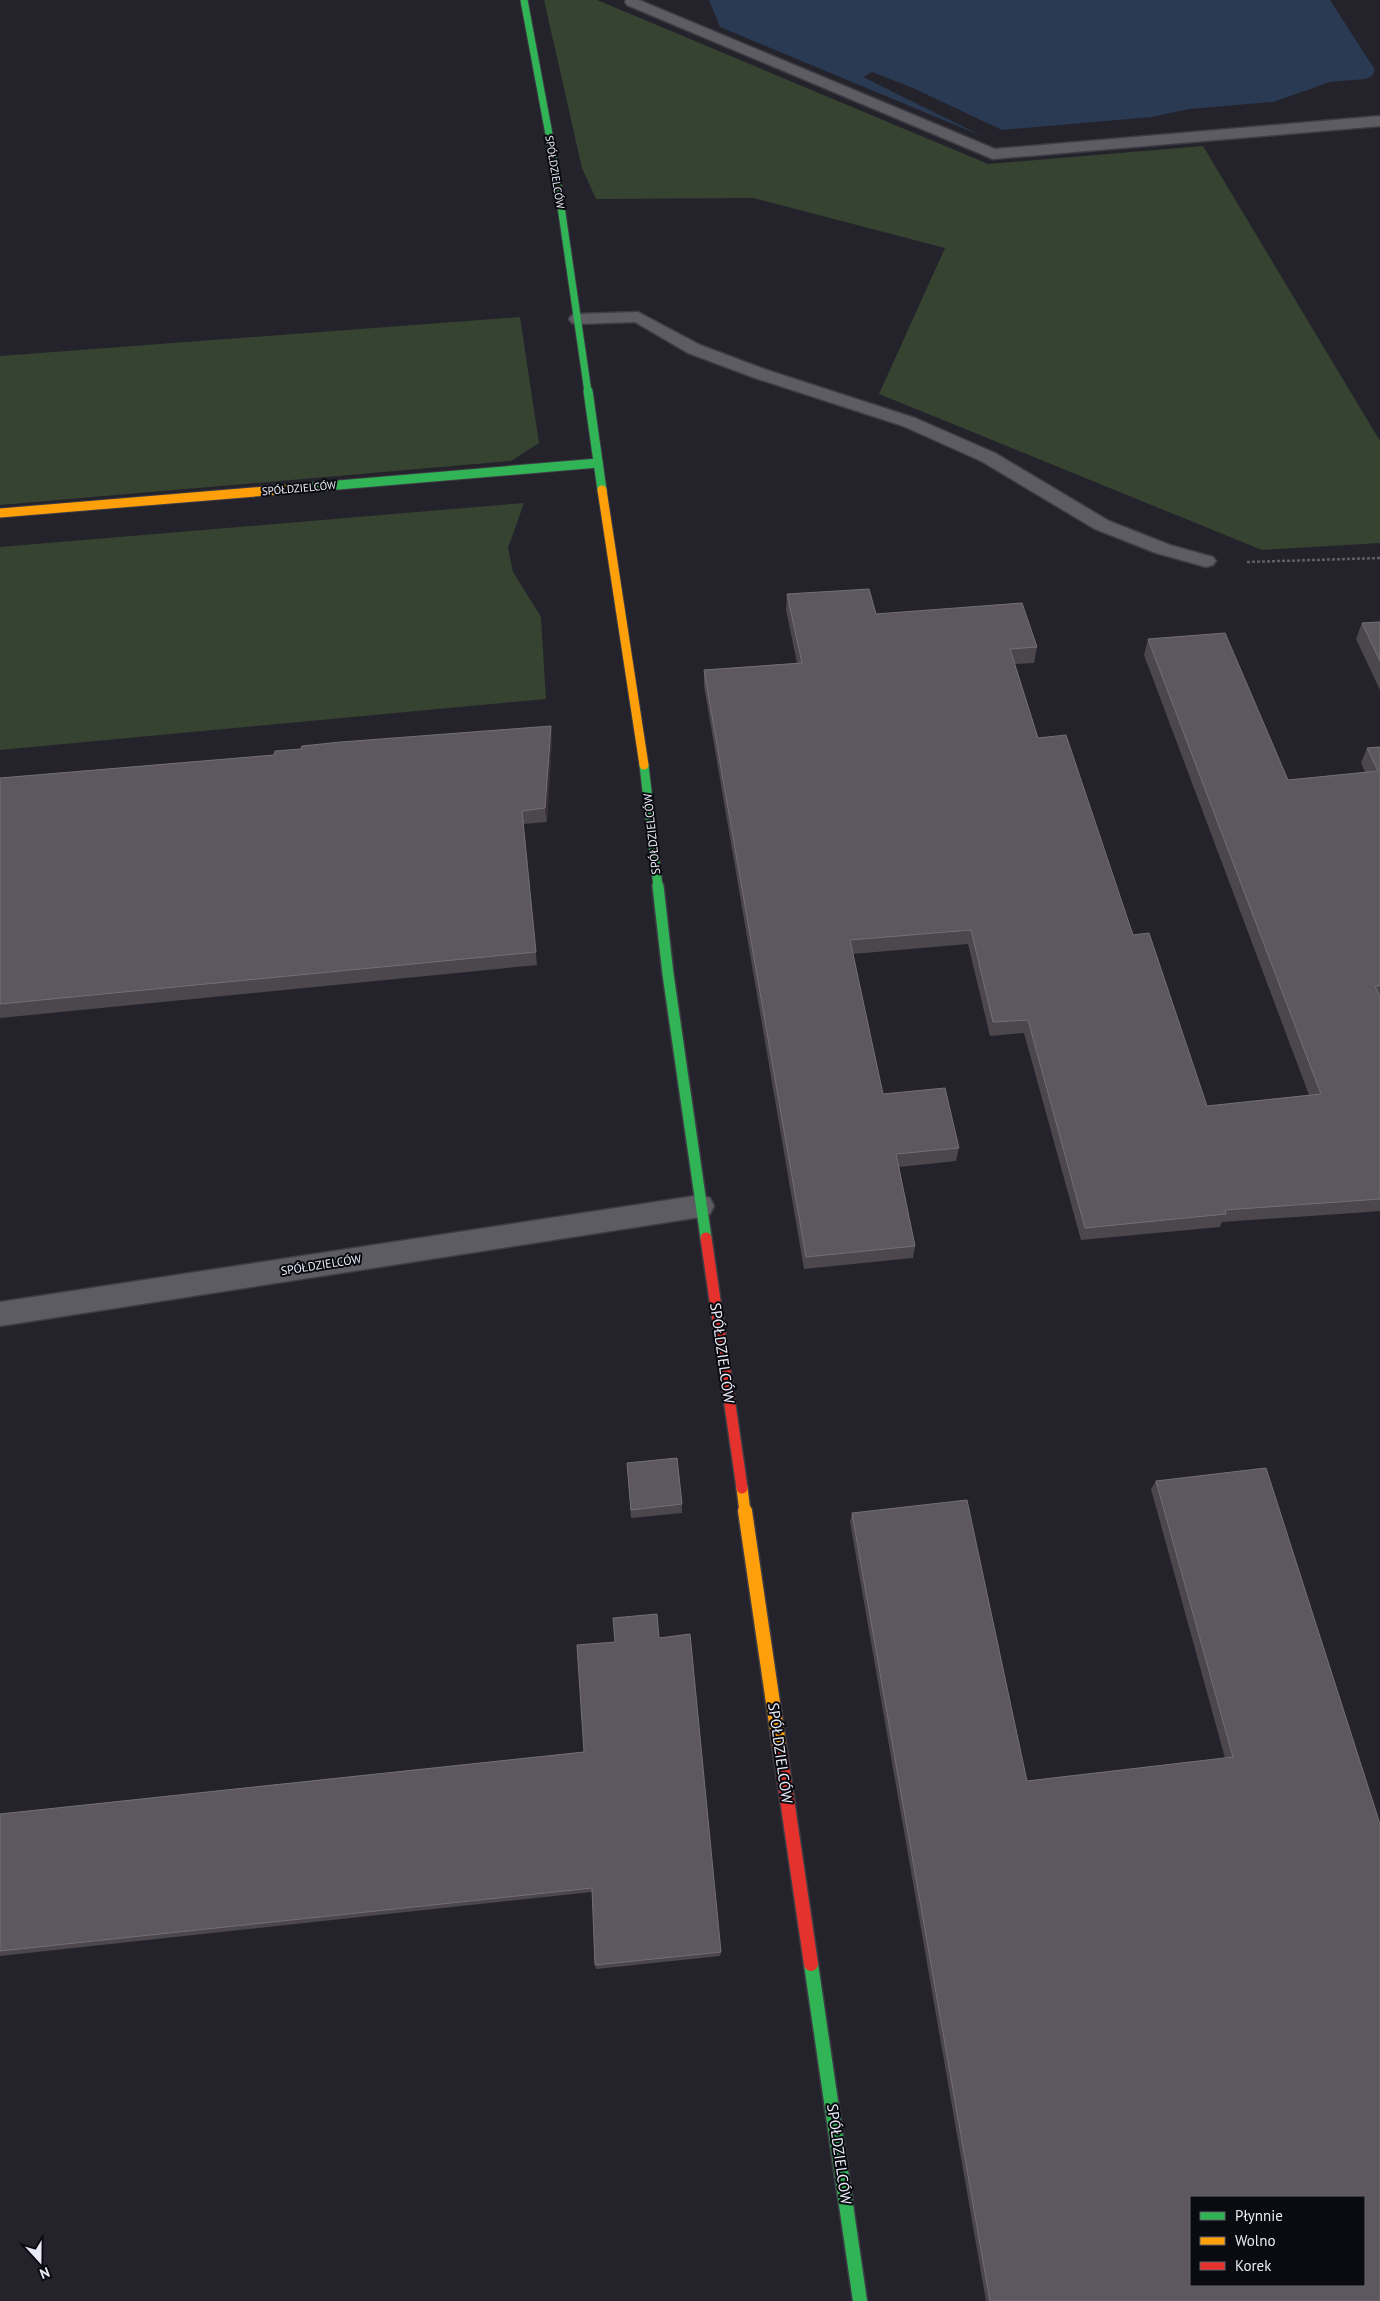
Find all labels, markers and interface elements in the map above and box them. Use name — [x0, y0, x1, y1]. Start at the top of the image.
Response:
street label: SPÓŁDZIELCÓW — [542, 134, 568, 211]
street label: SPÓŁDZIELCÓW — [261, 478, 338, 498]
street label: SPÓŁDZIELCÓW — [640, 793, 663, 875]
street label: SPÓŁDZIELCÓW — [280, 1251, 362, 1278]
street label: SPÓŁDZIELCÓW — [706, 1301, 739, 1405]
street label: SPÓŁDZIELCÓW — [764, 1701, 797, 1805]
street label: SPÓŁDZIELCÓW — [823, 2102, 856, 2206]
legend — [1190, 2196, 1365, 2286]
text: Płynnie — [1235, 2206, 1283, 2225]
text: Wolno — [1235, 2231, 1275, 2250]
north arrow — [15, 2236, 65, 2286]
text: Korek — [1235, 2256, 1272, 2275]
text: N — [37, 2263, 52, 2283]

